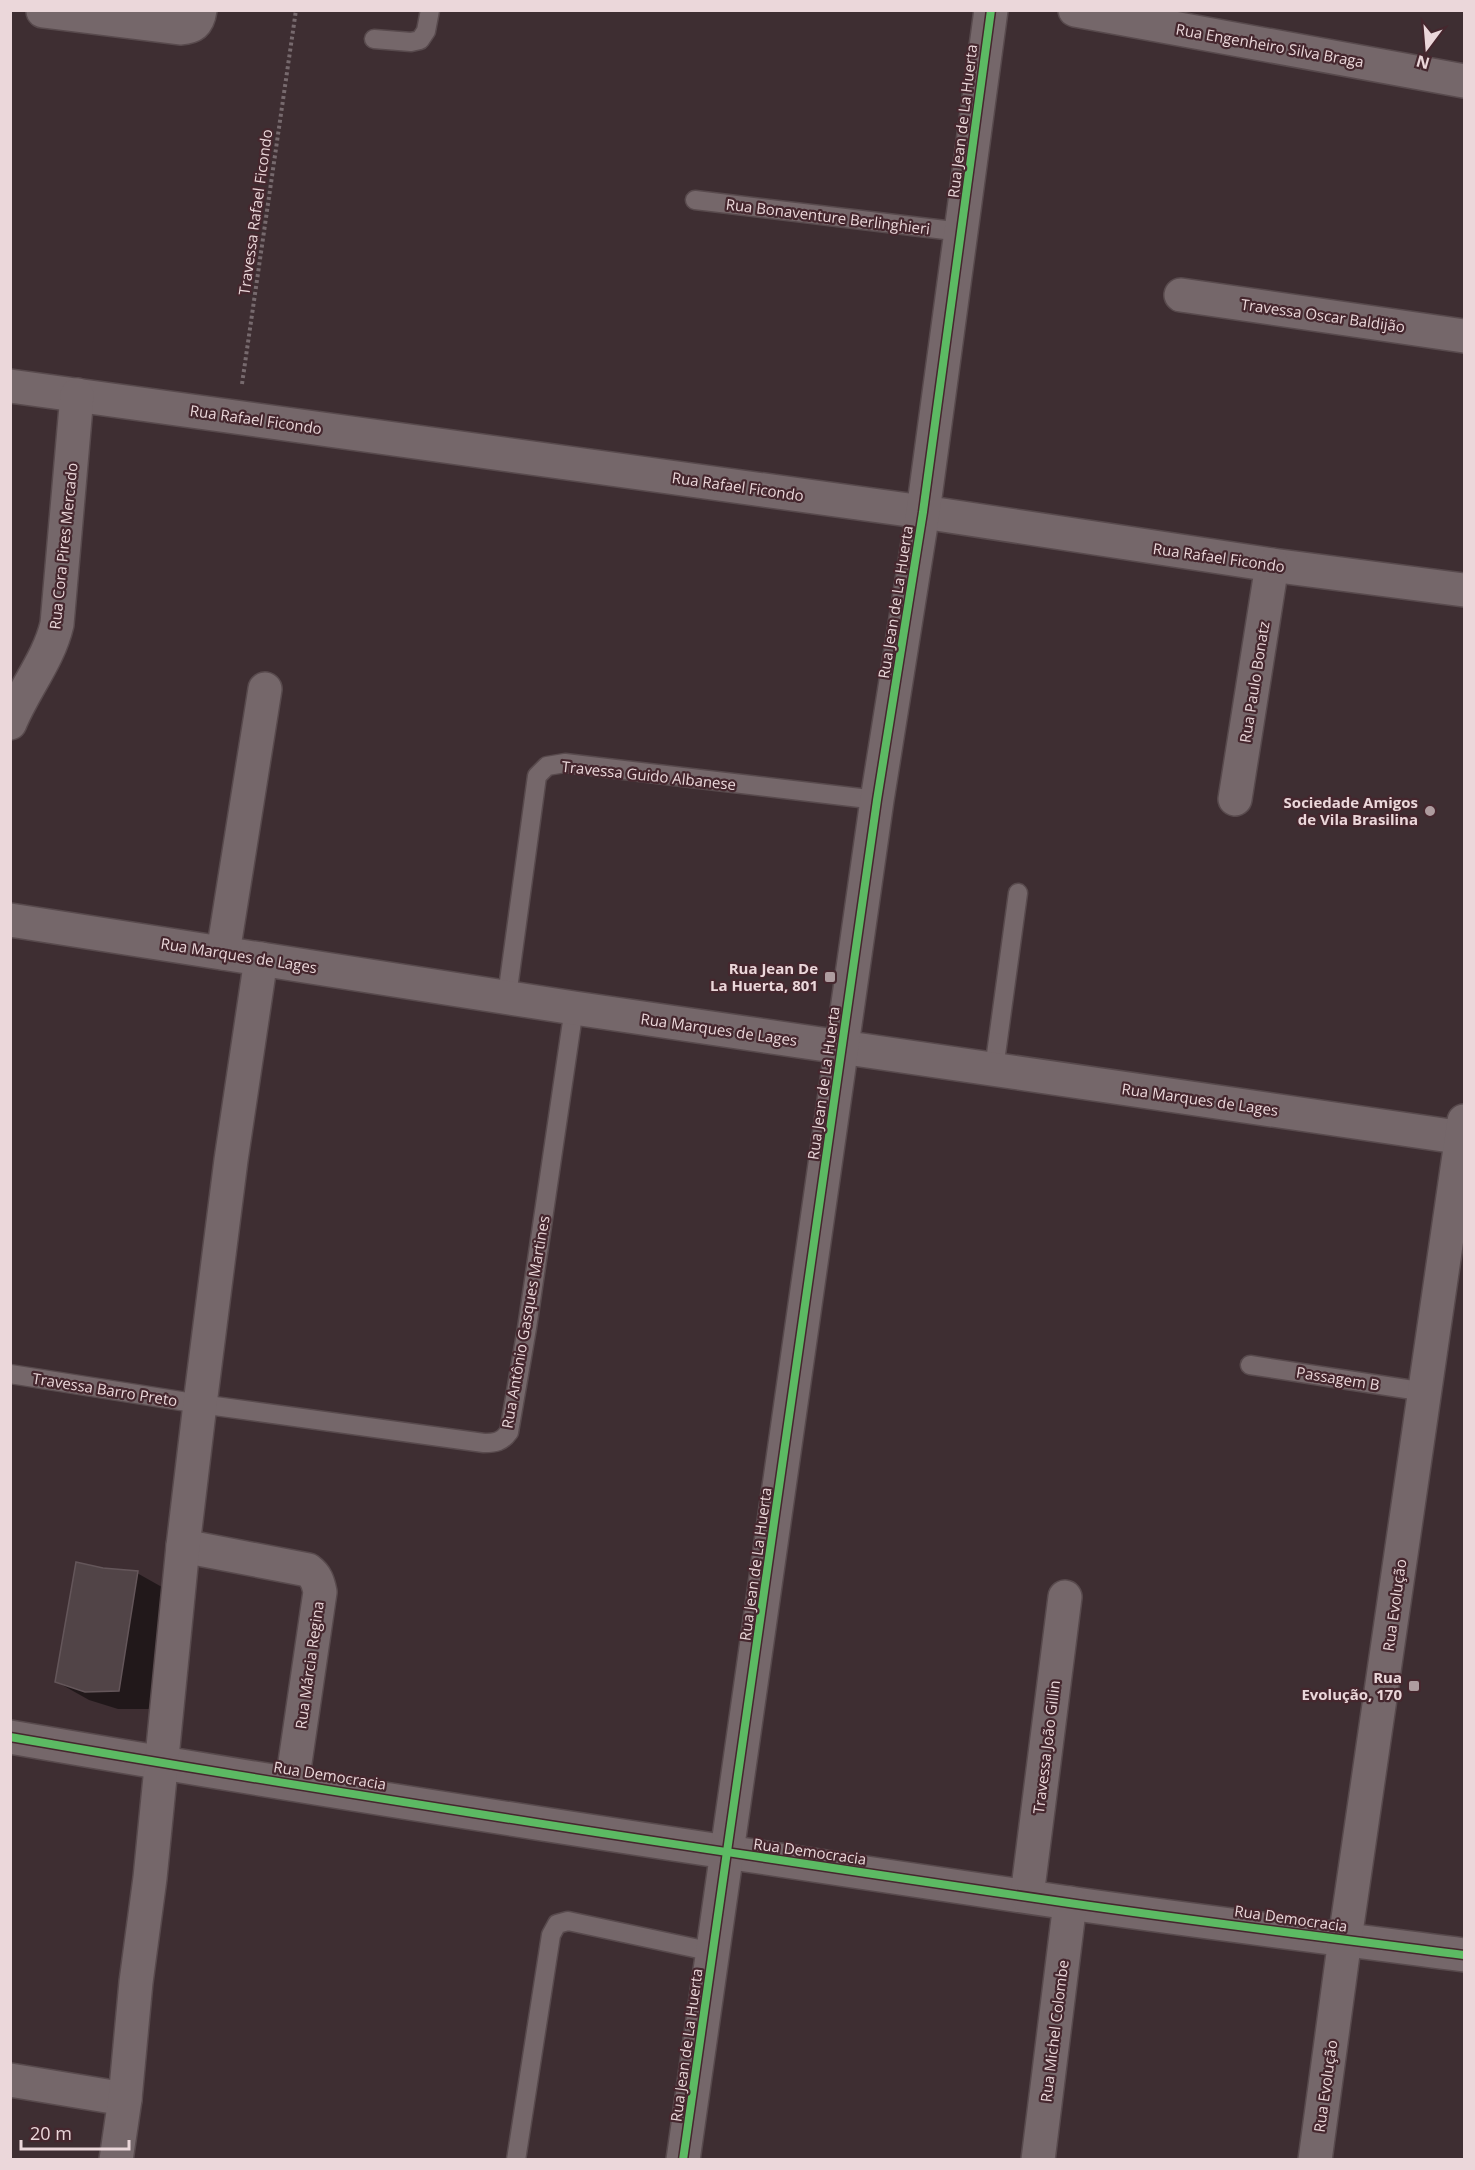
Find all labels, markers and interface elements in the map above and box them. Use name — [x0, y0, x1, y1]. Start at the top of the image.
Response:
north arrow — [1397, 18, 1457, 78]
street label: Rua Engenheiro Silva Braga — [1174, 19, 1366, 71]
street label: Rua Jean de La Huerta — [943, 43, 981, 199]
text: N — [1414, 50, 1432, 75]
street label: Travessa Rafael Ficondo — [233, 128, 277, 296]
street label: Rua Bonaventure Berlinghieri — [725, 194, 931, 238]
street label: Travessa Oscar Baldijão — [1240, 294, 1406, 336]
street label: Rua Rafael Ficondo — [189, 400, 323, 438]
street label: Rua Cora Pires Mercado — [44, 462, 82, 630]
street label: Rua Rafael Ficondo — [671, 467, 805, 505]
street label: Rua Jean de La Huerta — [873, 524, 917, 680]
street label: Rua Rafael Ficondo — [1152, 538, 1286, 576]
street label: Rua Paulo Bonatz — [1235, 620, 1273, 744]
street label: Travessa Guido Albanese — [561, 756, 737, 794]
place label: Sociedade Amigos de Vila Brasilina — [1284, 792, 1418, 829]
marker: Sociedade Amigos de Vila Brasilina — [1423, 804, 1437, 818]
street label: Rua Marques de Lages — [159, 933, 319, 977]
place label: Rua Jean De La Huerta, 801 — [710, 958, 818, 995]
marker: Rua Jean De La Huerta, 801 — [823, 970, 837, 984]
street label: Rua Jean de La Huerta — [802, 1005, 844, 1161]
street label: Rua Marques de Lages — [639, 1008, 799, 1050]
street label: Rua Marques de Lages — [1120, 1078, 1280, 1120]
street label: Rua Antônio Gasques Martines — [496, 1214, 554, 1430]
street label: Passagem B — [1295, 1362, 1381, 1394]
street label: Travessa Barro Preto — [31, 1368, 179, 1410]
street label: Rua Jean de La Huerta — [734, 1486, 776, 1642]
street label: Rua Evolução — [1378, 1558, 1410, 1652]
street label: Rua Márcia Regina — [290, 1600, 328, 1730]
place label: Rua Evolução, 170 — [1301, 1667, 1402, 1704]
street label: Travessa João Gillin — [1028, 1679, 1064, 1815]
marker: Rua Evolução, 170 — [1407, 1679, 1421, 1693]
street label: Rua Democracia — [272, 1756, 388, 1794]
street label: Rua Democracia — [752, 1833, 868, 1869]
street label: Rua Democracia — [1233, 1900, 1349, 1936]
street label: Rua Michel Colombe — [1035, 1959, 1073, 2103]
street label: Rua Jean de La Huerta — [665, 1967, 707, 2123]
street label: Rua Evolução — [1309, 2039, 1341, 2133]
scale bar — [21, 2113, 129, 2151]
text: 20 m — [30, 2121, 72, 2145]

